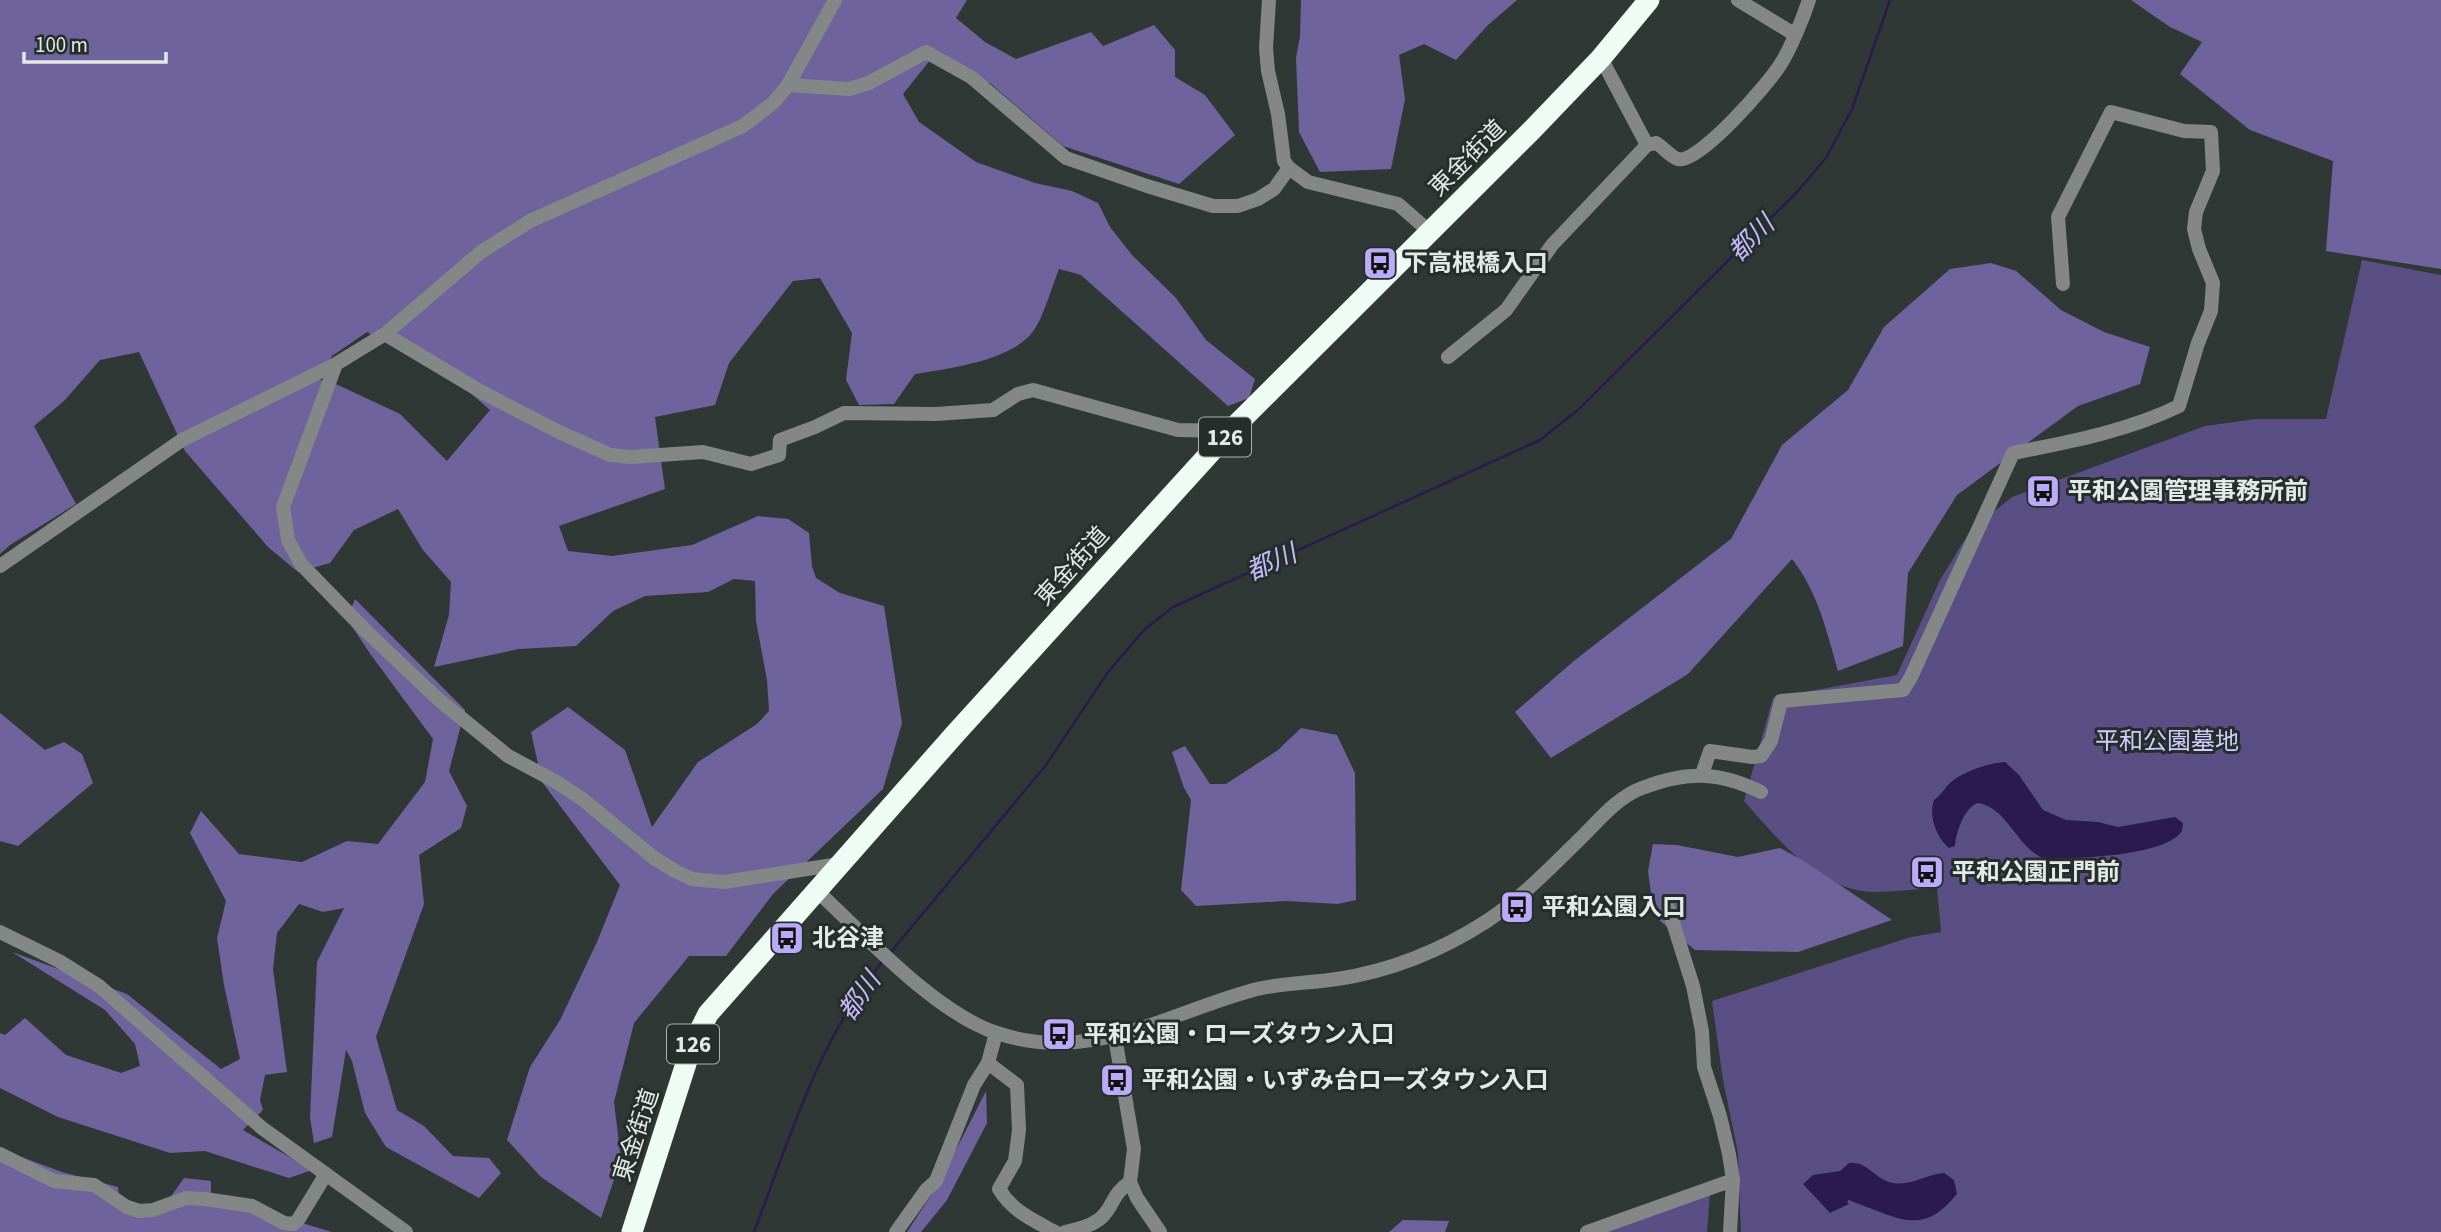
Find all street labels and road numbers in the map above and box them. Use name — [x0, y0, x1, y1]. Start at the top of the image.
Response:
street label: 東金街道 — [1421, 112, 1514, 205]
road number: 126 — [1199, 418, 1251, 457]
street label: 東金街道 — [1027, 519, 1117, 614]
road number: 126 — [667, 1024, 719, 1064]
street label: 東金街道 — [605, 1084, 668, 1186]

